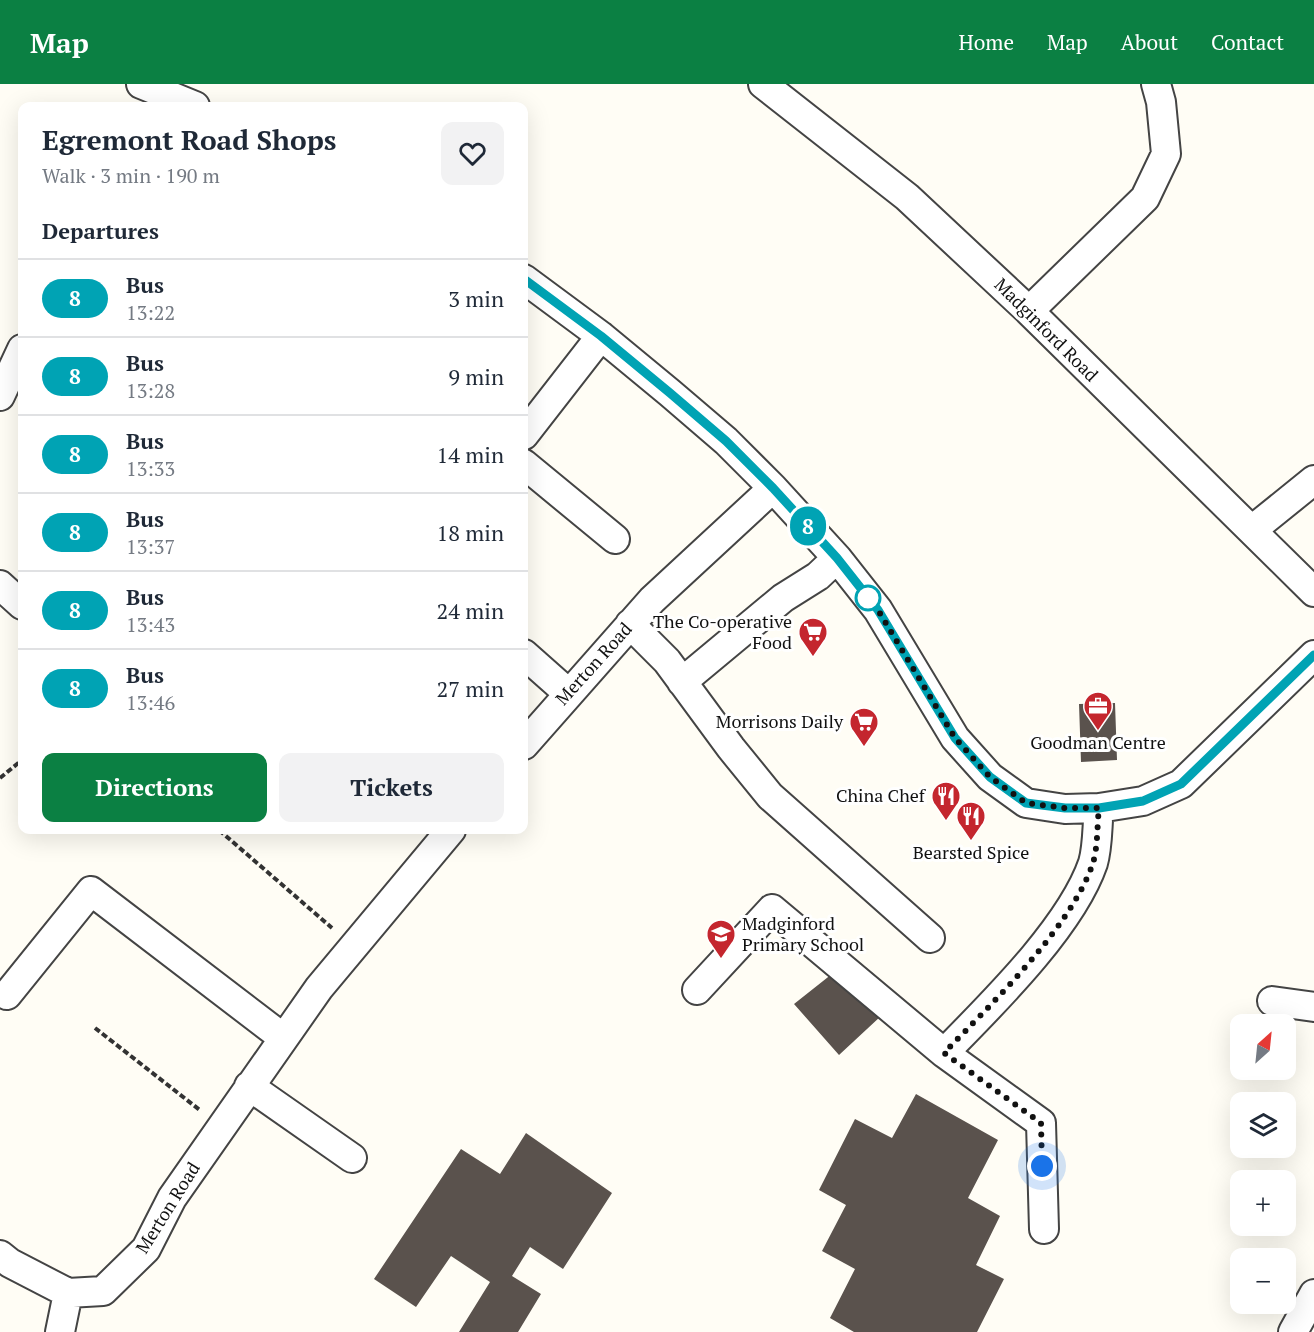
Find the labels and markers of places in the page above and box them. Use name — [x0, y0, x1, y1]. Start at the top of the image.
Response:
unlabelled marker — [855, 585, 881, 611]
place label: The Co-operative Food — [653, 609, 792, 654]
supermarket icon: The Co-operative Food — [797, 616, 829, 658]
office icon: Goodman Centre — [1082, 690, 1114, 732]
supermarket icon: Morrisons Daily — [848, 706, 880, 748]
place label: Morrisons Daily — [716, 709, 844, 733]
place label: Goodman Centre — [1030, 730, 1166, 754]
restaurant icon: China Chef — [930, 780, 962, 822]
place label: China Chef — [836, 783, 927, 807]
restaurant icon: Bearsted Spice — [955, 800, 987, 842]
place label: Bearsted Spice — [913, 840, 1029, 864]
place label: Madginford Primary School — [742, 911, 864, 956]
school or university icon: Madginford Primary School — [705, 918, 737, 960]

